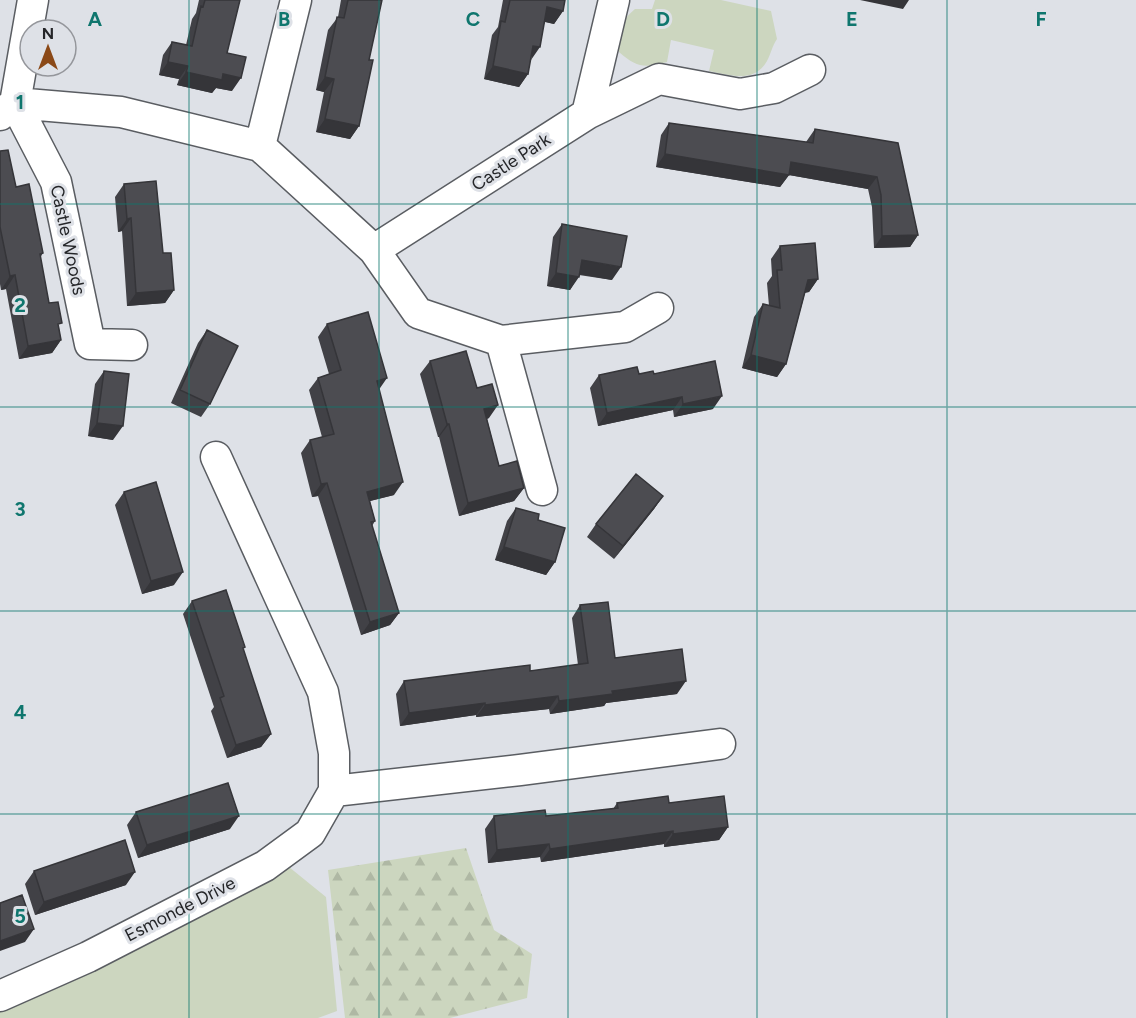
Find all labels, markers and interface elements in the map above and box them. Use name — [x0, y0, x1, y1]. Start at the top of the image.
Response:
text: A — [88, 7, 103, 31]
text: B — [278, 7, 290, 31]
text: C — [466, 7, 480, 31]
text: D — [656, 7, 670, 31]
text: E — [846, 7, 858, 31]
text: F — [1035, 7, 1047, 31]
north arrow — [18, 18, 78, 78]
text: N — [42, 24, 54, 43]
text: 1 — [16, 90, 24, 114]
street label: Castle Park — [467, 128, 555, 196]
street label: Castle Woods — [46, 183, 90, 297]
text: 2 — [14, 293, 26, 317]
text: 3 — [14, 497, 26, 521]
text: 4 — [14, 700, 27, 724]
street label: Esmonde Drive — [121, 872, 239, 946]
text: 5 — [14, 904, 26, 928]

